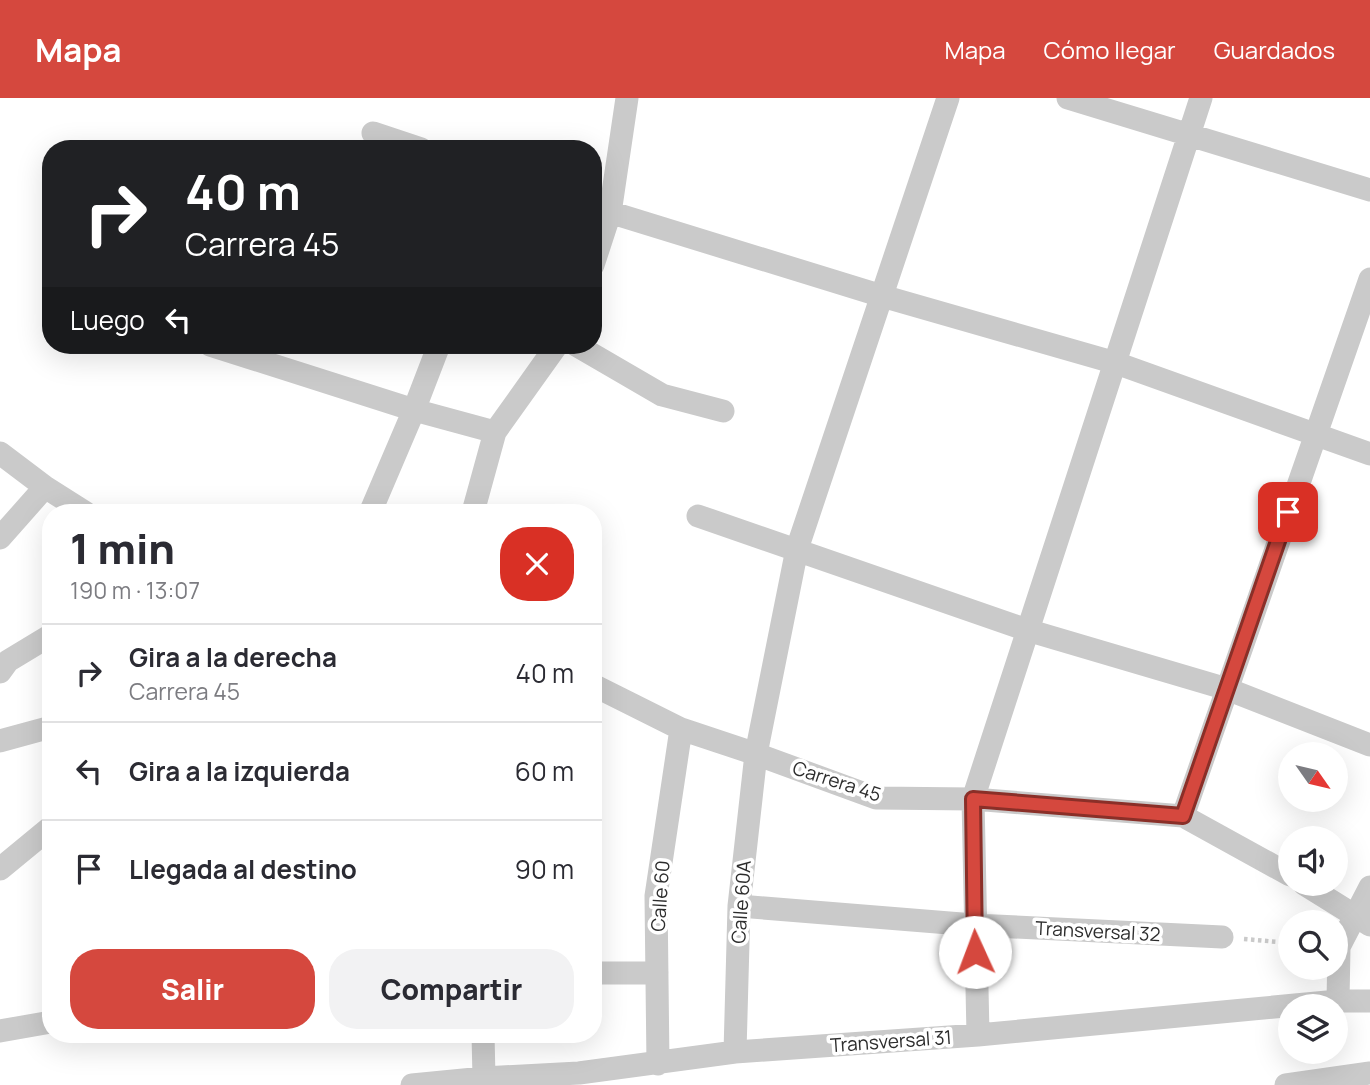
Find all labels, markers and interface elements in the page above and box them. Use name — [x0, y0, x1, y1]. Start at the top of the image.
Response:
text: Mapa — [35, 27, 122, 72]
text: Mapa — [945, 33, 1006, 66]
text: Cómo llegar — [1044, 33, 1176, 66]
text: Guardados — [1214, 33, 1335, 66]
text: 40 m — [185, 158, 301, 225]
icon: right — [70, 168, 161, 259]
text: Carrera 45 — [185, 222, 340, 266]
icon: left — [159, 301, 197, 339]
text: Luego — [70, 302, 145, 338]
pin — [1258, 482, 1318, 542]
icon: arrive — [1269, 493, 1307, 531]
text: 1 min — [70, 519, 175, 577]
button: close — [500, 527, 574, 601]
text: 190 m · 13:07 — [70, 574, 200, 606]
text: Gira a la derecha — [129, 639, 337, 675]
icon: right — [70, 654, 108, 692]
text: 40 m — [516, 655, 574, 691]
text: Carrera 45 — [129, 675, 240, 707]
north arrow — [1278, 742, 1348, 812]
map controls — [1278, 742, 1348, 1064]
icon: left — [70, 752, 108, 790]
text: Gira a la izquierda — [129, 753, 350, 789]
text: 60 m — [515, 753, 574, 789]
street label: Carrera 45 — [789, 754, 885, 808]
button: sound — [1278, 826, 1348, 896]
icon: arrive — [70, 850, 108, 888]
text: Llegada al destino — [129, 851, 357, 887]
text: 90 m — [515, 851, 574, 887]
street label: Calle 60 — [645, 860, 675, 932]
street label: Calle 60A — [725, 860, 757, 944]
button: search — [1278, 910, 1348, 980]
position arrow — [938, 915, 1012, 989]
street label: Transversal 32 — [1035, 915, 1161, 947]
button: Salir — [70, 949, 315, 1029]
button: Compartir — [329, 949, 574, 1029]
button: layers — [1278, 994, 1348, 1064]
street label: Transversal 31 — [829, 1024, 953, 1058]

